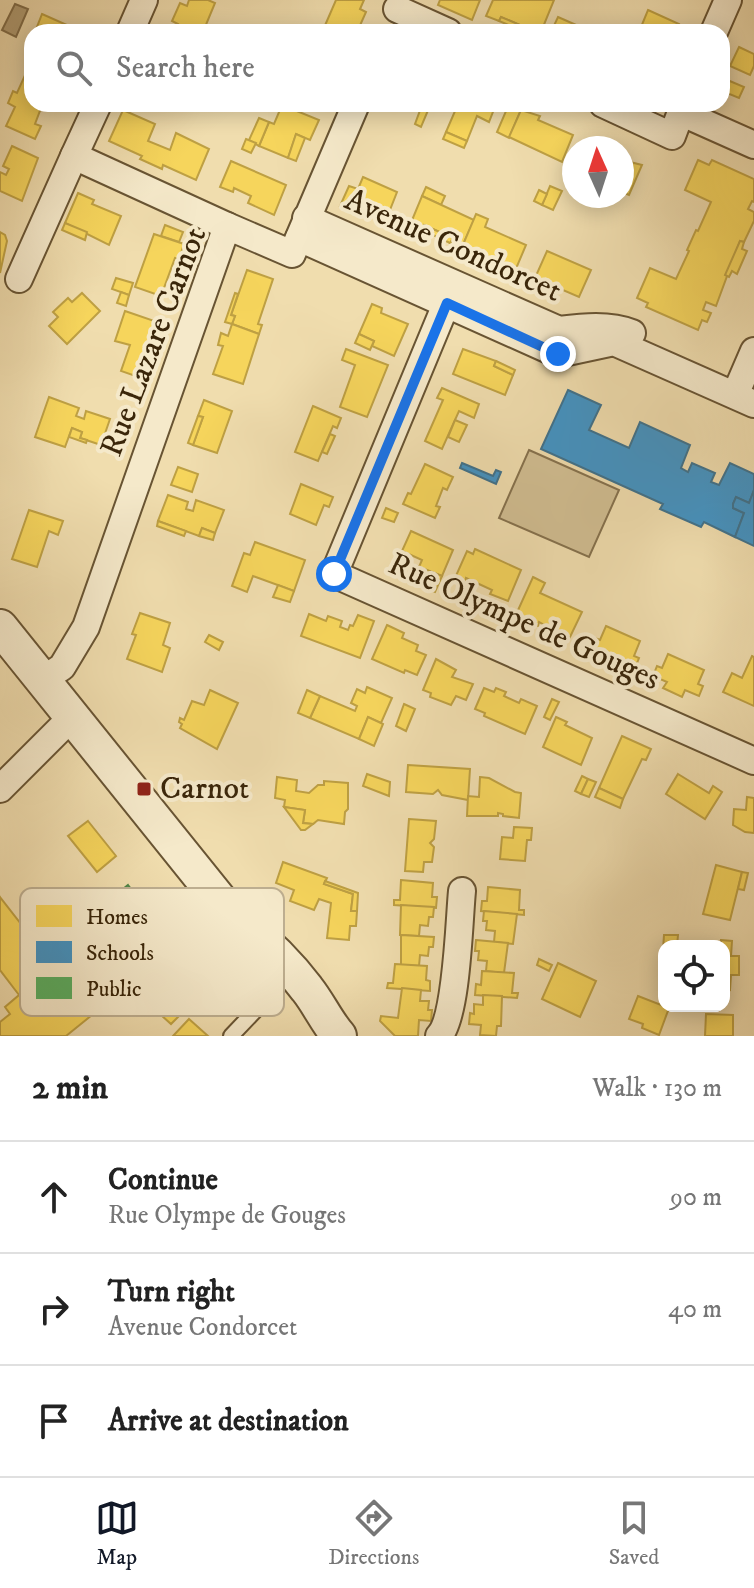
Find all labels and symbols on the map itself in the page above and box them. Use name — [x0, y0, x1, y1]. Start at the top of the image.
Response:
north arrow — [562, 136, 634, 208]
street label: Avenue Condorcet — [338, 180, 568, 312]
street label: Rue Lazare Carnot — [92, 222, 216, 462]
route end — [540, 336, 576, 372]
street label: Rue Olympe de Gouges — [382, 544, 666, 700]
route start — [316, 556, 352, 592]
place label: Carnot — [160, 769, 249, 809]
marker: Carnot — [135, 780, 153, 798]
legend — [20, 888, 284, 1016]
text: Homes — [86, 904, 148, 931]
text: Schools — [86, 940, 154, 967]
text: Public — [86, 976, 141, 1003]

